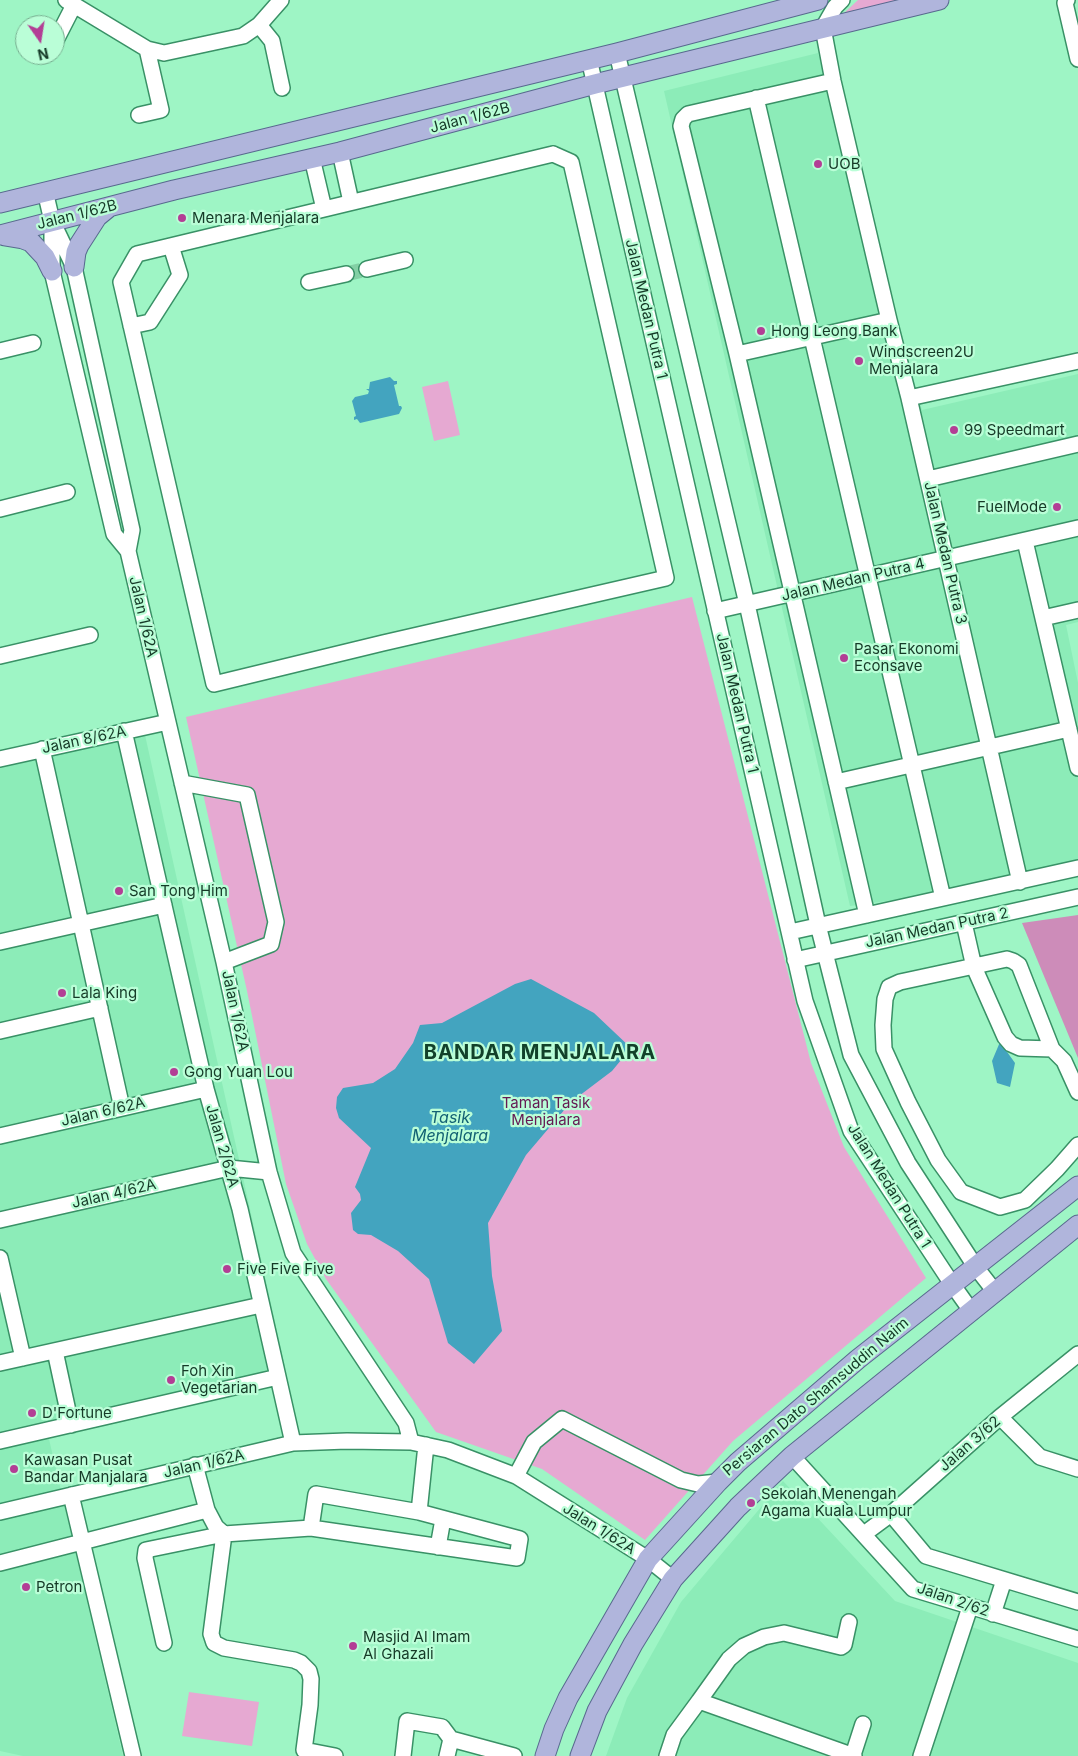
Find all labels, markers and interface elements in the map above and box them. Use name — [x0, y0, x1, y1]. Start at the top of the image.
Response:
north arrow — [15, 15, 65, 65]
text: N — [36, 45, 50, 64]
street label: Jalan 1/62B — [428, 99, 512, 137]
place label: UOB — [828, 155, 860, 173]
marker: UOB — [812, 158, 824, 170]
street label: Jalan 1/62B — [35, 196, 119, 234]
place label: Menara Menjalara — [192, 209, 319, 227]
marker: Menara Menjalara — [176, 212, 188, 224]
street label: Jalan Medan Putra 1 — [621, 237, 671, 381]
place label: Hong Leong Bank — [771, 322, 897, 340]
marker: Hong Leong Bank — [755, 325, 767, 337]
place label: Windscreen2U Menjalara — [869, 343, 974, 378]
marker: Windscreen2U Menjalara — [853, 355, 865, 367]
place label: 99 Speedmart — [964, 421, 1065, 439]
marker: 99 Speedmart — [948, 424, 960, 436]
street label: Jalan Medan Putra 3 — [920, 480, 970, 626]
place label: FuelMode — [977, 498, 1047, 516]
marker: FuelMode — [1051, 501, 1063, 513]
street label: Jalan Medan Putra 4 — [780, 555, 926, 605]
street label: Jalan 1/62A — [125, 575, 161, 659]
street label: Jalan Medan Putra 1 — [712, 631, 762, 775]
place label: Pasar Ekonomi Econsave — [854, 640, 959, 675]
marker: Pasar Ekonomi Econsave — [838, 652, 850, 664]
street label: Jalan 8/62A — [40, 722, 128, 758]
place label: San Tong Him — [129, 882, 228, 900]
marker: San Tong Him — [113, 885, 125, 897]
street label: Jalan Medan Putra 2 — [864, 904, 1010, 952]
street label: Jalan 1/62A — [218, 969, 252, 1053]
place label: Lala King — [72, 984, 137, 1002]
marker: Lala King — [56, 987, 68, 999]
district label: BANDAR MENJALARA — [422, 1041, 658, 1065]
place label: Gong Yuan Lou — [184, 1063, 293, 1081]
marker: Gong Yuan Lou — [168, 1066, 180, 1078]
street label: Jalan 6/62A — [59, 1094, 147, 1130]
park label: Taman Tasik Menjalara — [502, 1094, 590, 1129]
street label: Jalan 2/62A — [202, 1102, 242, 1190]
water label: Tasik Menjalara — [412, 1108, 488, 1146]
street label: Jalan Medan Putra 1 — [844, 1121, 934, 1251]
street label: Jalan 4/62A — [70, 1176, 158, 1212]
place label: Five Five Five — [237, 1260, 334, 1278]
marker: Five Five Five — [221, 1263, 233, 1275]
street label: Persiaran Dato Shamsuddin Naim — [720, 1314, 912, 1480]
place label: Foh Xin Vegetarian — [181, 1362, 257, 1397]
marker: Foh Xin Vegetarian — [165, 1374, 177, 1386]
place label: D'Fortune — [42, 1404, 112, 1422]
marker: D'Fortune — [26, 1407, 38, 1419]
street label: Jalan 3/62 — [936, 1413, 1004, 1475]
street label: Jalan 1/62A — [162, 1446, 246, 1482]
place label: Kawasan Pusat Bandar Manjalara — [24, 1451, 148, 1486]
marker: Kawasan Pusat Bandar Manjalara — [8, 1463, 20, 1475]
place label: Sekolah Menengah Agama Kuala Lumpur — [761, 1485, 912, 1520]
marker: Sekolah Menengah Agama Kuala Lumpur — [745, 1497, 757, 1509]
street label: Jalan 1/62A — [559, 1500, 639, 1558]
place label: Petron — [36, 1578, 82, 1596]
street label: Jalan 2/62 — [915, 1579, 991, 1621]
marker: Petron — [20, 1581, 32, 1593]
place label: Masjid Al Imam Al Ghazali — [363, 1628, 470, 1663]
marker: Masjid Al Imam Al Ghazali — [347, 1640, 359, 1652]

